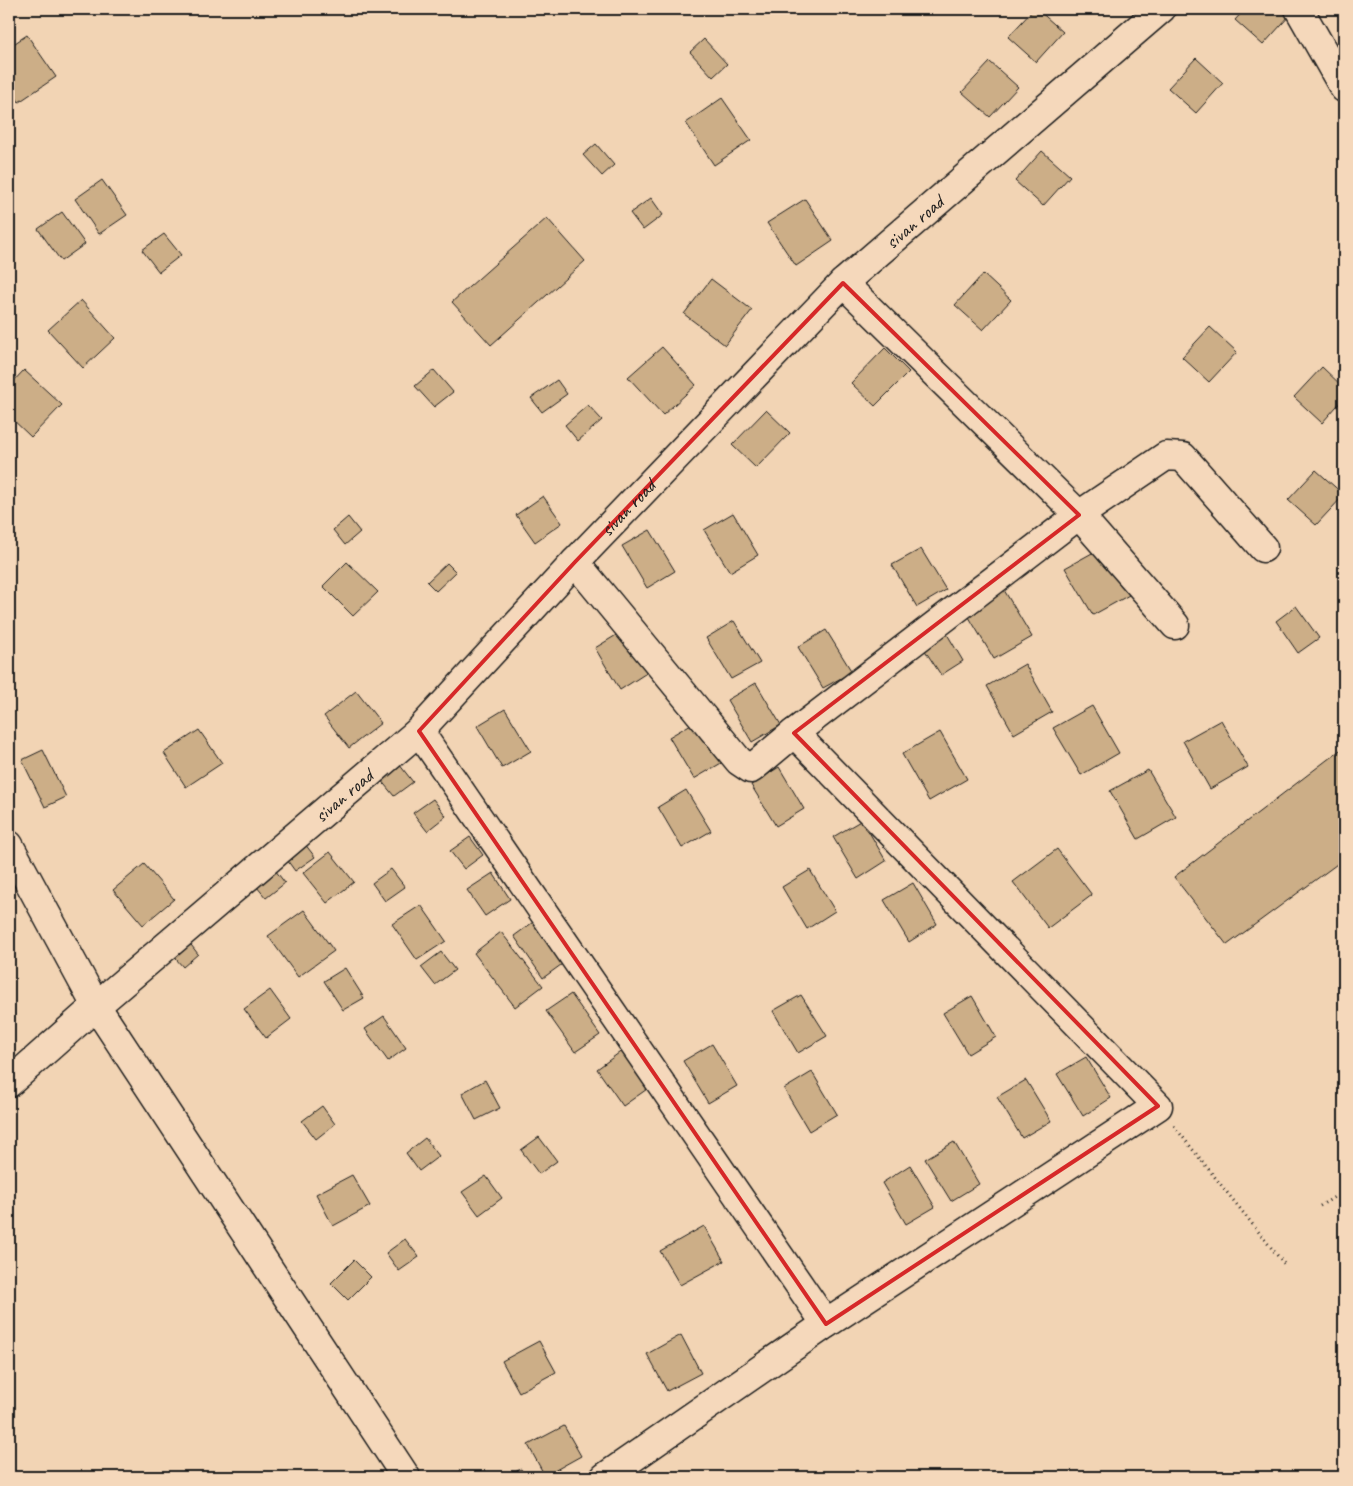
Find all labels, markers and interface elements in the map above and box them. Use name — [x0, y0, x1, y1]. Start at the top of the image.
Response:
street label: sivan road — [880, 188, 951, 254]
street label: sivan road — [594, 472, 663, 542]
street label: sivan road — [309, 762, 381, 828]

